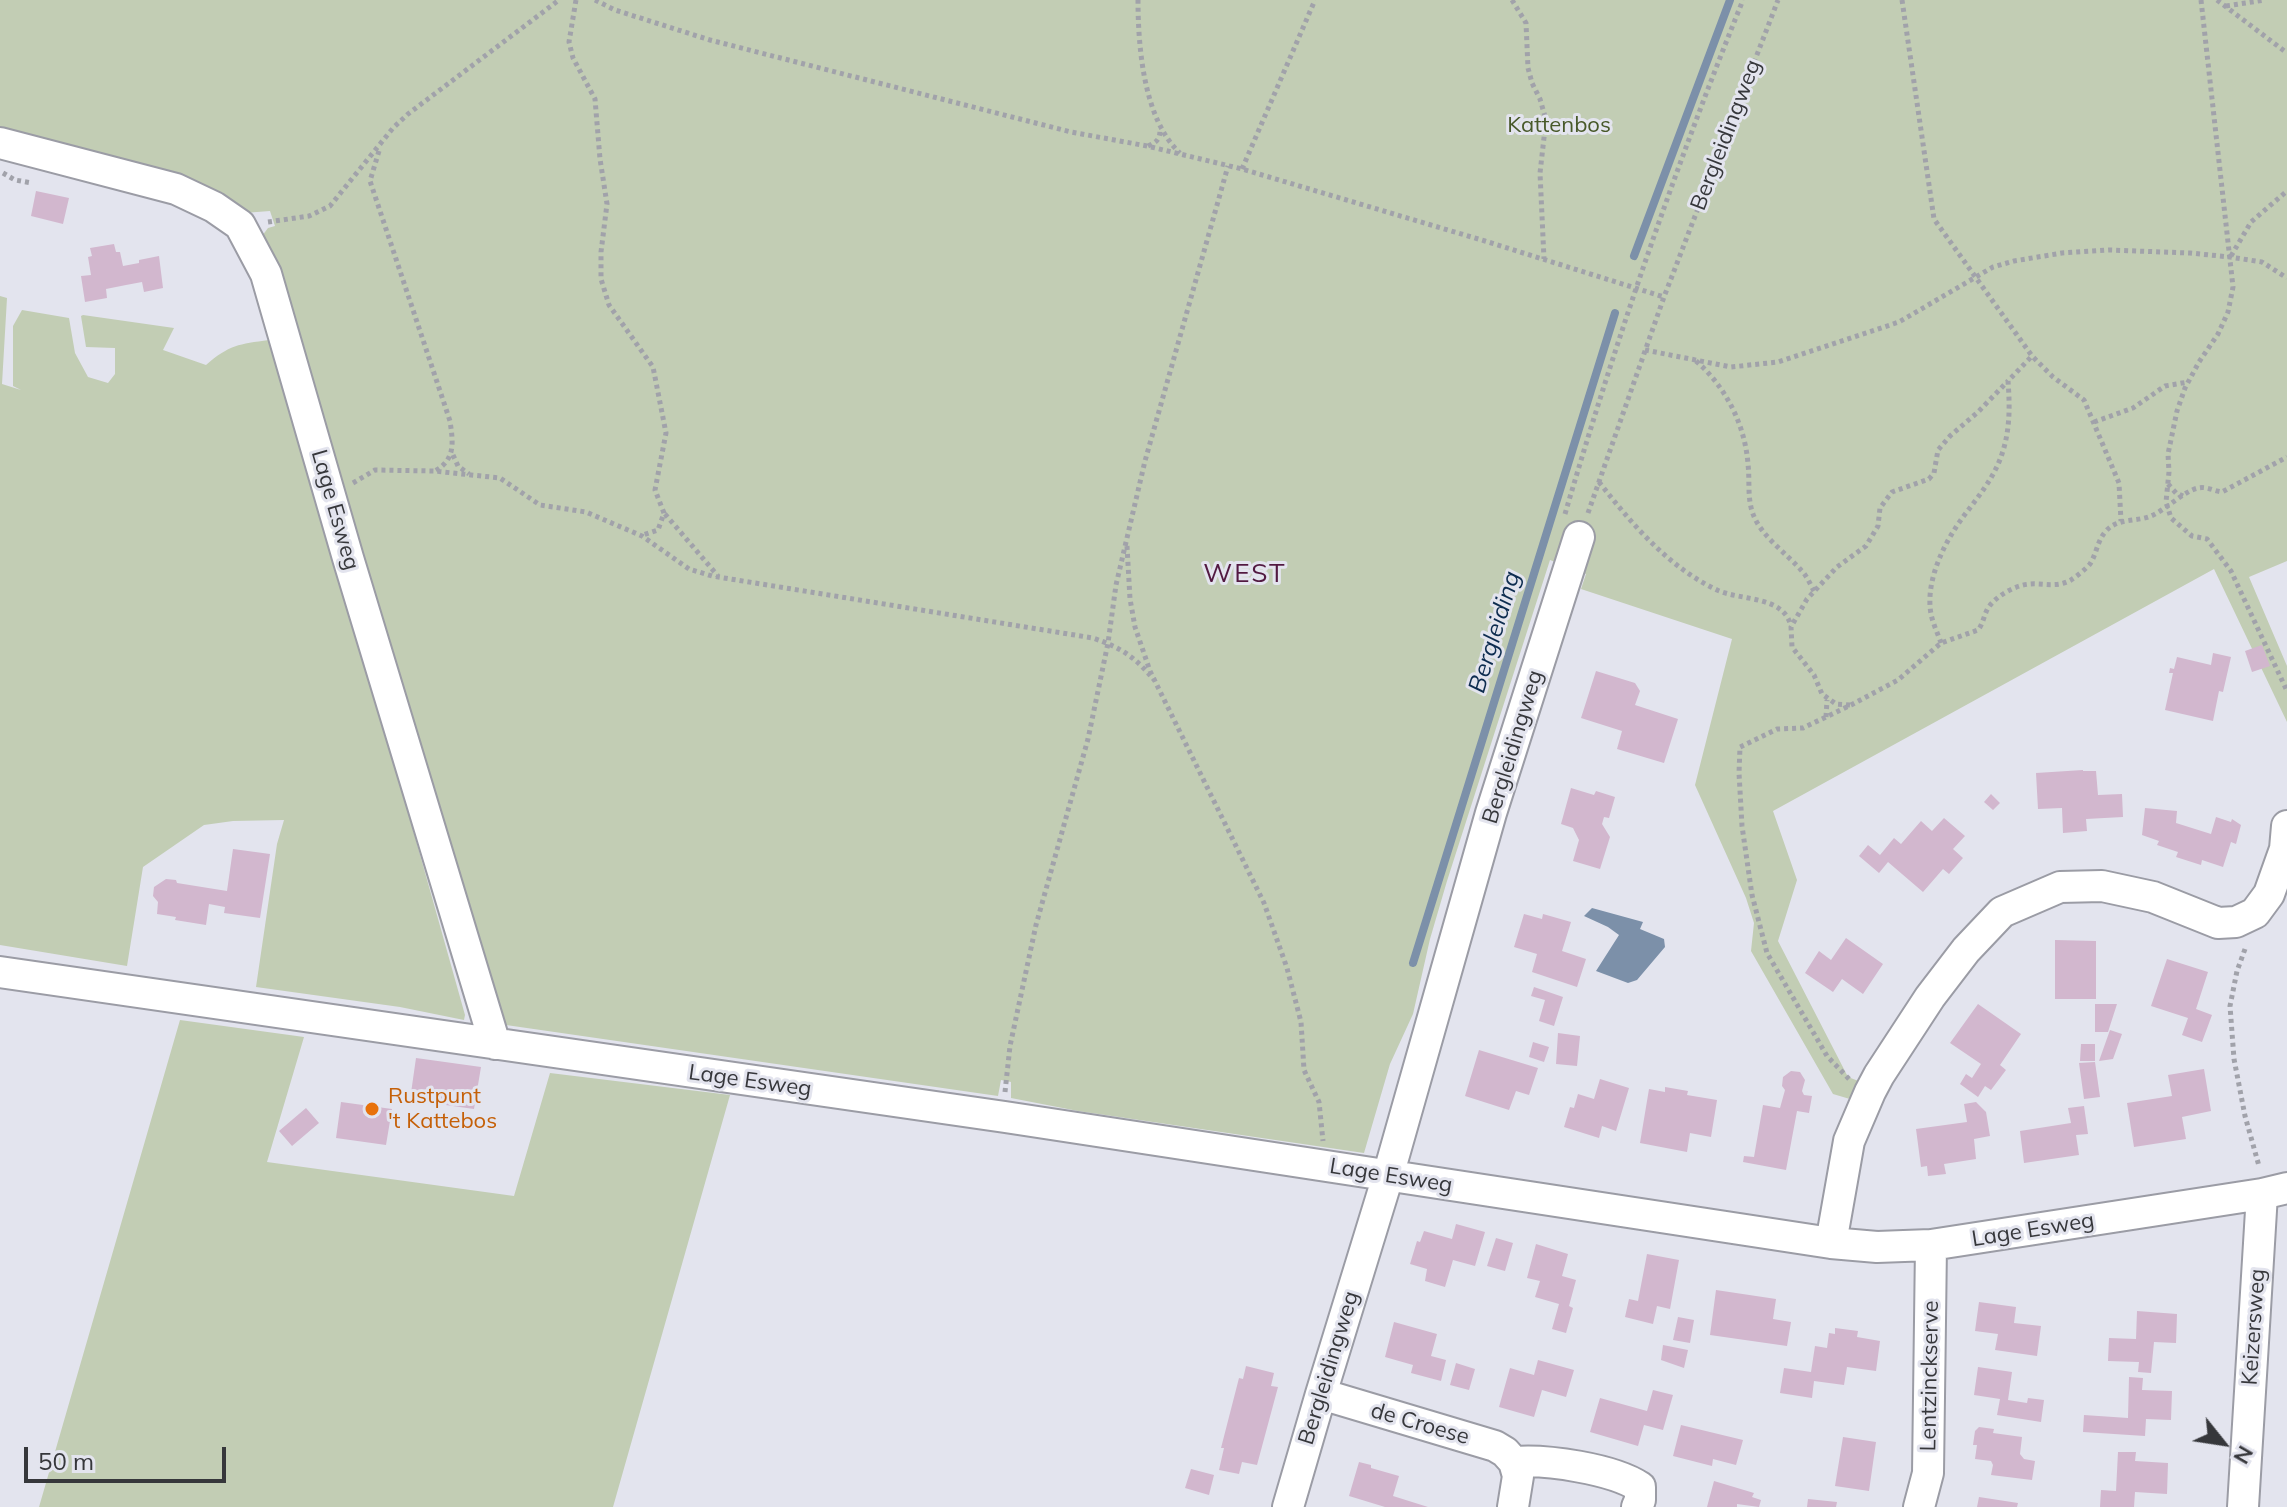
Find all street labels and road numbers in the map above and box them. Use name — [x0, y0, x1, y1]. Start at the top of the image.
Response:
street label: Bergleidingweg — [1685, 56, 1767, 214]
street label: Lage Esweg — [305, 447, 365, 573]
street label: Bergleidingweg — [1477, 667, 1549, 827]
street label: Lage Esweg — [687, 1059, 813, 1103]
street label: Lage Esweg — [1328, 1153, 1454, 1199]
street label: Lage Esweg — [1970, 1207, 2096, 1253]
street label: Keizersweg — [2237, 1268, 2271, 1386]
street label: Bergleidingweg — [1293, 1288, 1365, 1448]
street label: Lentzinckserve — [1915, 1300, 1945, 1452]
street label: de Croese — [1368, 1397, 1472, 1451]

